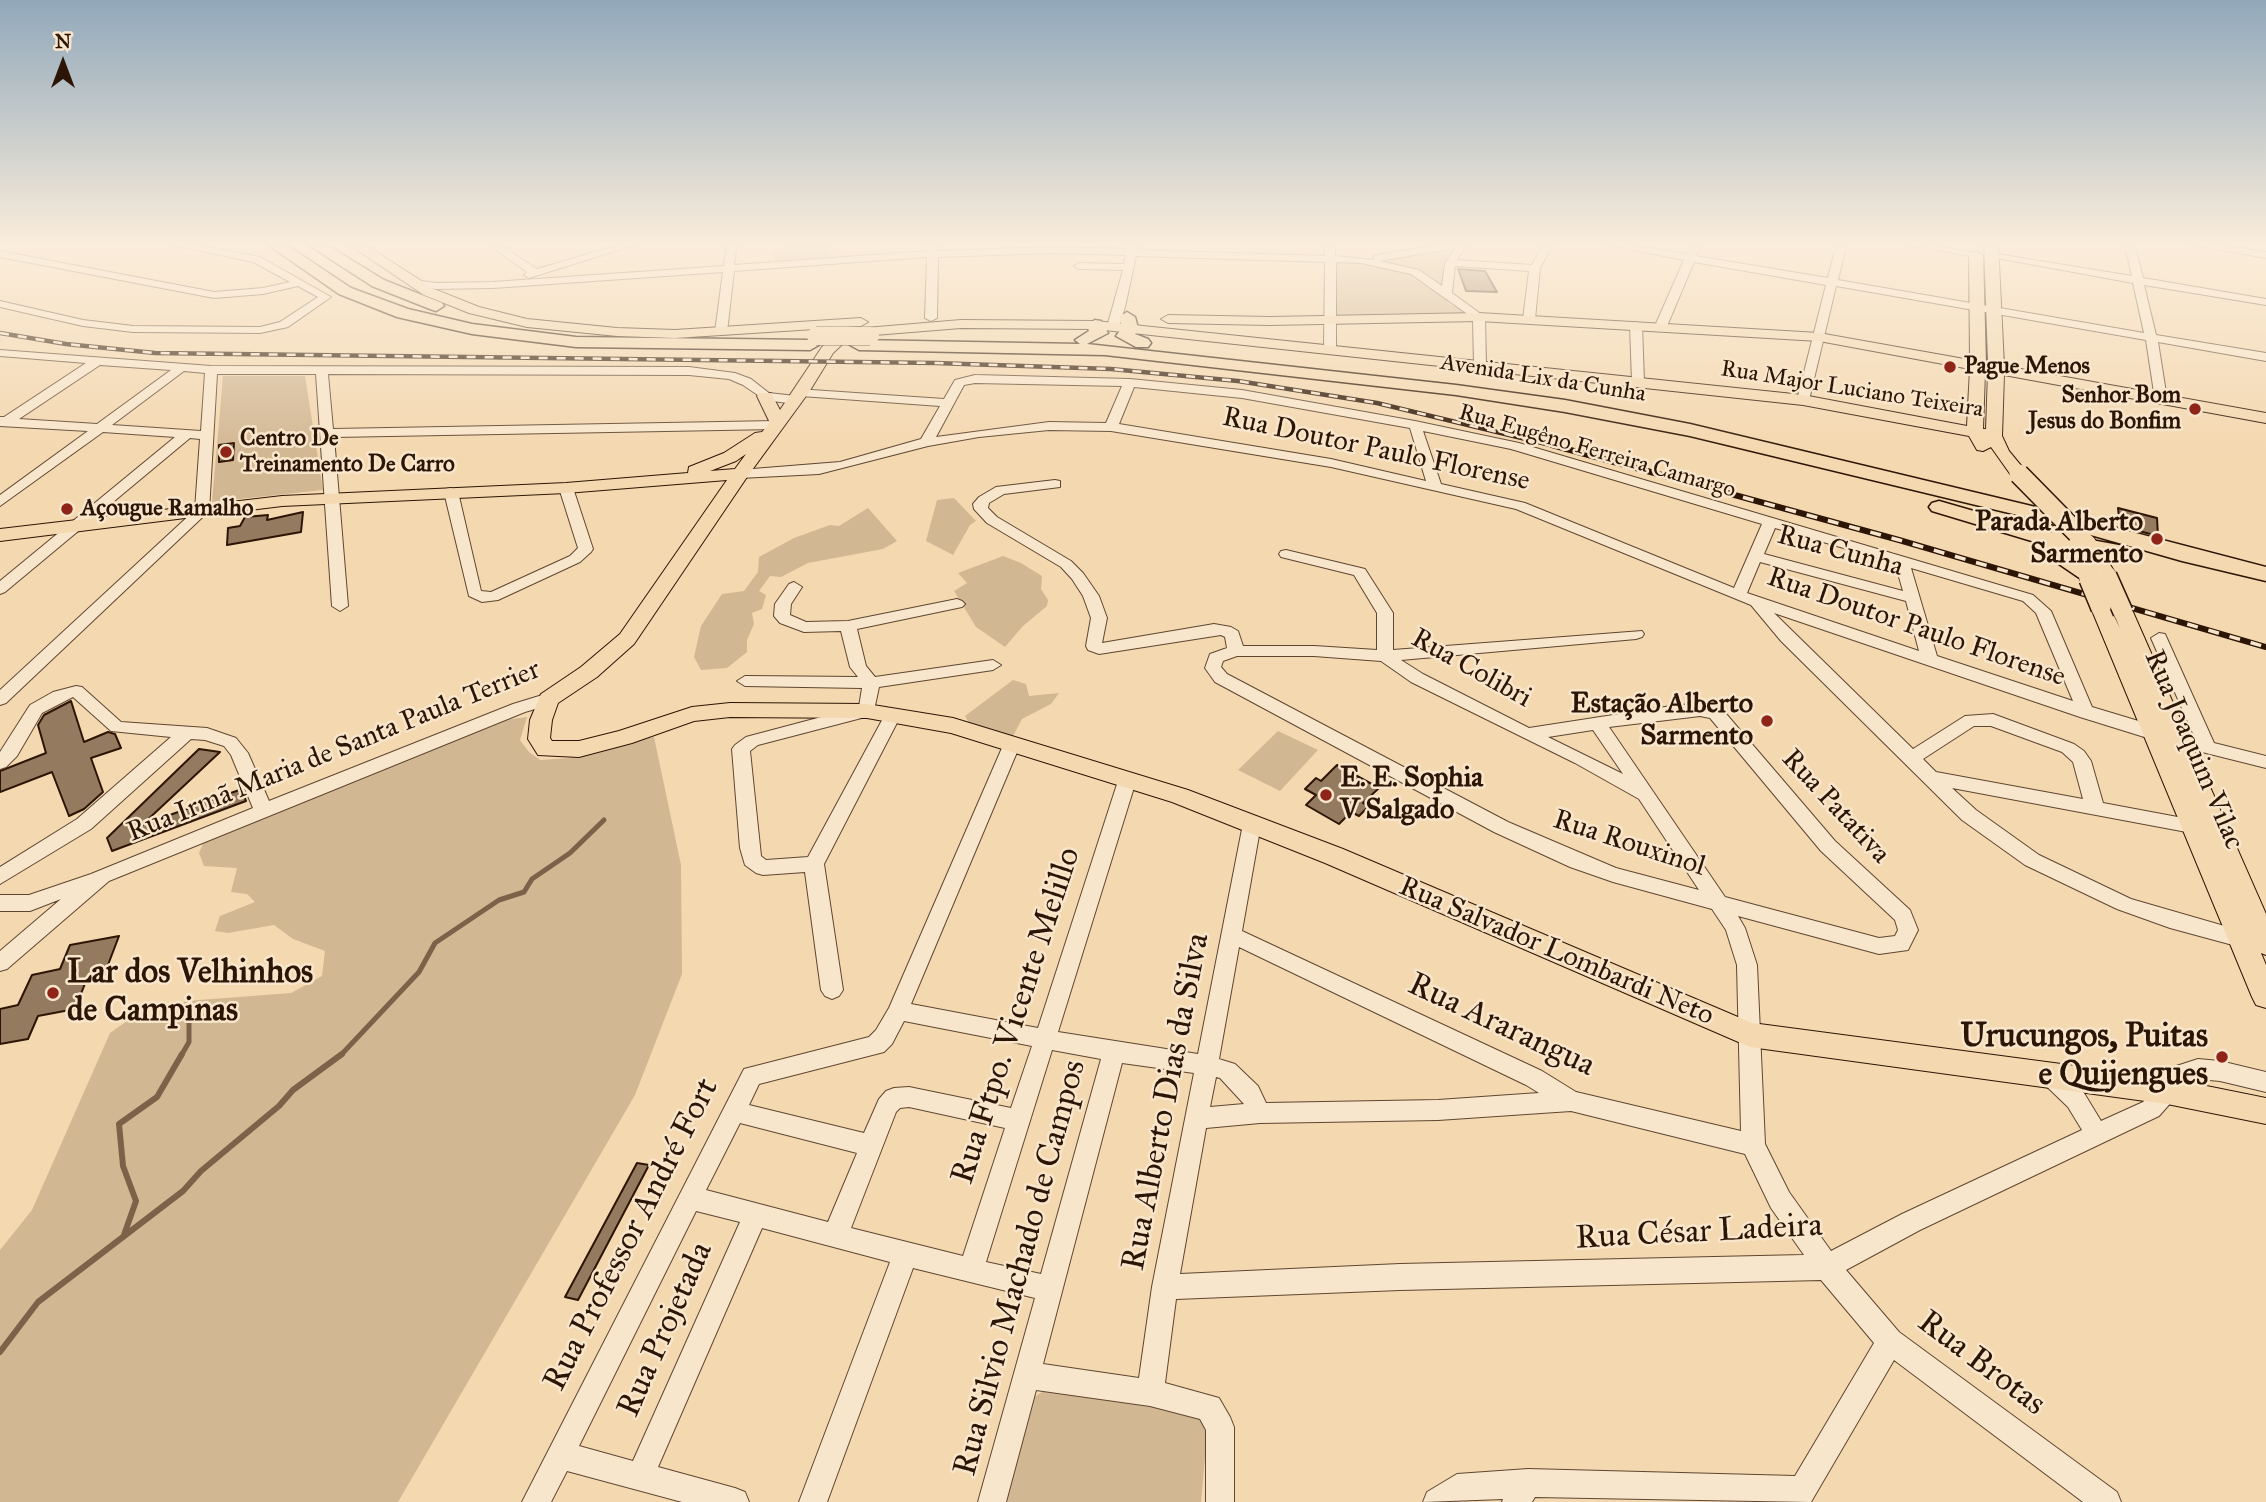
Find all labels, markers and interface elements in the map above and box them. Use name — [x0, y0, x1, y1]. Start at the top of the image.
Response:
north arrow — [28, 28, 98, 98]
text: N — [55, 30, 71, 53]
street label: Avenida Lix da Cunha — [1438, 349, 1648, 409]
place label: Pague Menos — [1964, 353, 2090, 381]
street label: Rua Major Luciano Teixeira — [1719, 356, 1985, 424]
marker: Pague Menos — [1942, 359, 1958, 375]
place label: Senhor Bom Jesus do Bonfim — [2028, 382, 2181, 436]
street label: Rua Eugêno Ferreira Camargo — [1455, 399, 1739, 505]
street label: Rua Doutor Paulo Florense — [1219, 401, 1533, 499]
marker: Senhor Bom Jesus do Bonfim — [2187, 401, 2203, 417]
place label: Centro De Treinamento De Carro — [240, 425, 455, 479]
marker: Centro De Treinamento De Carro — [218, 444, 234, 460]
place label: Açougue Ramalho — [81, 495, 253, 523]
marker: Açougue Ramalho — [59, 501, 75, 517]
place label: Parada Alberto Sarmento — [1975, 506, 2143, 572]
street label: Rua Cunha — [1773, 519, 1907, 585]
marker: Parada Alberto Sarmento — [2149, 531, 2165, 547]
street label: Rua Doutor Paulo Florense — [1762, 561, 2070, 695]
street label: Rua Colibri — [1405, 622, 1537, 716]
street label: Rua Joaquim Vilac — [2136, 645, 2250, 855]
street label: Rua Irmã Maria de Santa Paula Terrier — [123, 654, 545, 850]
place label: Estação Alberto Sarmento — [1571, 688, 1753, 754]
marker: Estação Alberto Sarmento — [1759, 713, 1775, 729]
street label: Rua Patativa — [1774, 743, 1896, 871]
place label: E. E. Sophia V Salgado — [1340, 762, 1483, 828]
marker: E. E. Sophia V Salgado — [1318, 787, 1334, 803]
street label: Rua Rouxinol — [1549, 804, 1709, 884]
street label: Rua Ftpo. Vicente Melillo — [944, 843, 1090, 1189]
street label: Rua Salvador Lombardi Neto — [1394, 870, 1718, 1034]
street label: Rua Alberto Dias da Silva — [1115, 930, 1219, 1274]
place label: Lar dos Velhinhos de Campinas — [67, 954, 313, 1032]
street label: Rua Ararangua — [1401, 965, 1601, 1087]
marker: Lar dos Velhinhos de Campinas — [45, 985, 61, 1001]
place label: Urucungos, Puitas e Quijengues — [1960, 1018, 2208, 1096]
marker: Urucungos, Puitas e Quijengues — [2214, 1049, 2230, 1065]
street label: Rua Silvio Machado de Campos — [946, 1056, 1096, 1480]
street label: Rua Professor André Fort — [536, 1072, 728, 1398]
street label: Rua César Ladeira — [1575, 1207, 1823, 1259]
street label: Rua Projetada — [610, 1236, 722, 1424]
street label: Rua Brotas — [1909, 1303, 2053, 1425]

